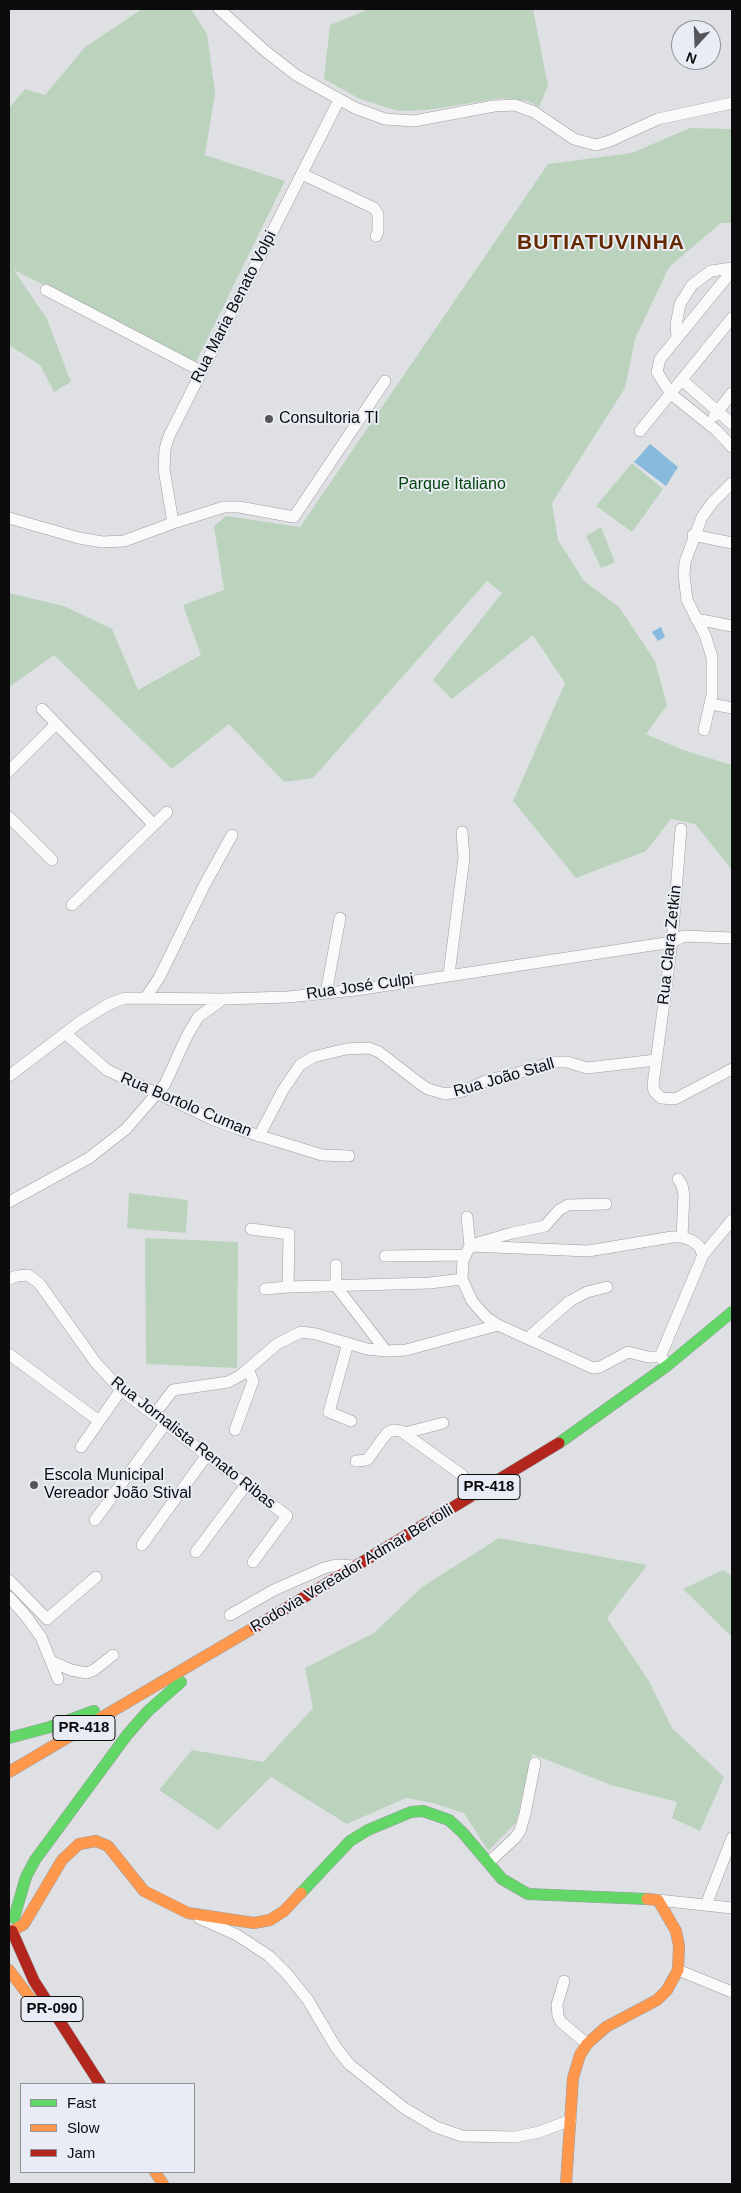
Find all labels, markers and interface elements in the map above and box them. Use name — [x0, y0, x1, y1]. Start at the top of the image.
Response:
north arrow — [671, 20, 721, 70]
text: N — [684, 49, 699, 67]
street label: Rua Maria Benato Volpi — [187, 228, 281, 386]
district label: BUTIATUVINHA — [516, 230, 686, 256]
place label: Consultoria TI — [279, 409, 379, 429]
marker: Consultoria TI — [263, 413, 275, 425]
park label: Parque Italiano — [398, 475, 506, 495]
street label: Rua Clara Zetkin — [654, 884, 686, 1006]
street label: Rua José Culpi — [305, 970, 415, 1004]
street label: Rua João Stall — [451, 1054, 557, 1102]
street label: Rua Bortolo Cuman — [118, 1069, 254, 1141]
street label: Rua Jornalista Renato Ribas — [107, 1373, 279, 1513]
place label: Escola Municipal Vereador João Stival — [44, 1466, 192, 1504]
road number: PR-418 — [458, 1474, 520, 1500]
marker: Escola Municipal Vereador João Stival — [28, 1479, 40, 1491]
street label: Rodovia Vereador Admar Bertolli — [247, 1501, 457, 1637]
road number: PR-418 — [53, 1716, 115, 1740]
road number: PR-090 — [21, 1996, 83, 2022]
legend — [20, 2083, 195, 2173]
text: Fast — [67, 2094, 96, 2111]
text: Slow — [67, 2119, 100, 2136]
text: Jam — [67, 2144, 95, 2161]

